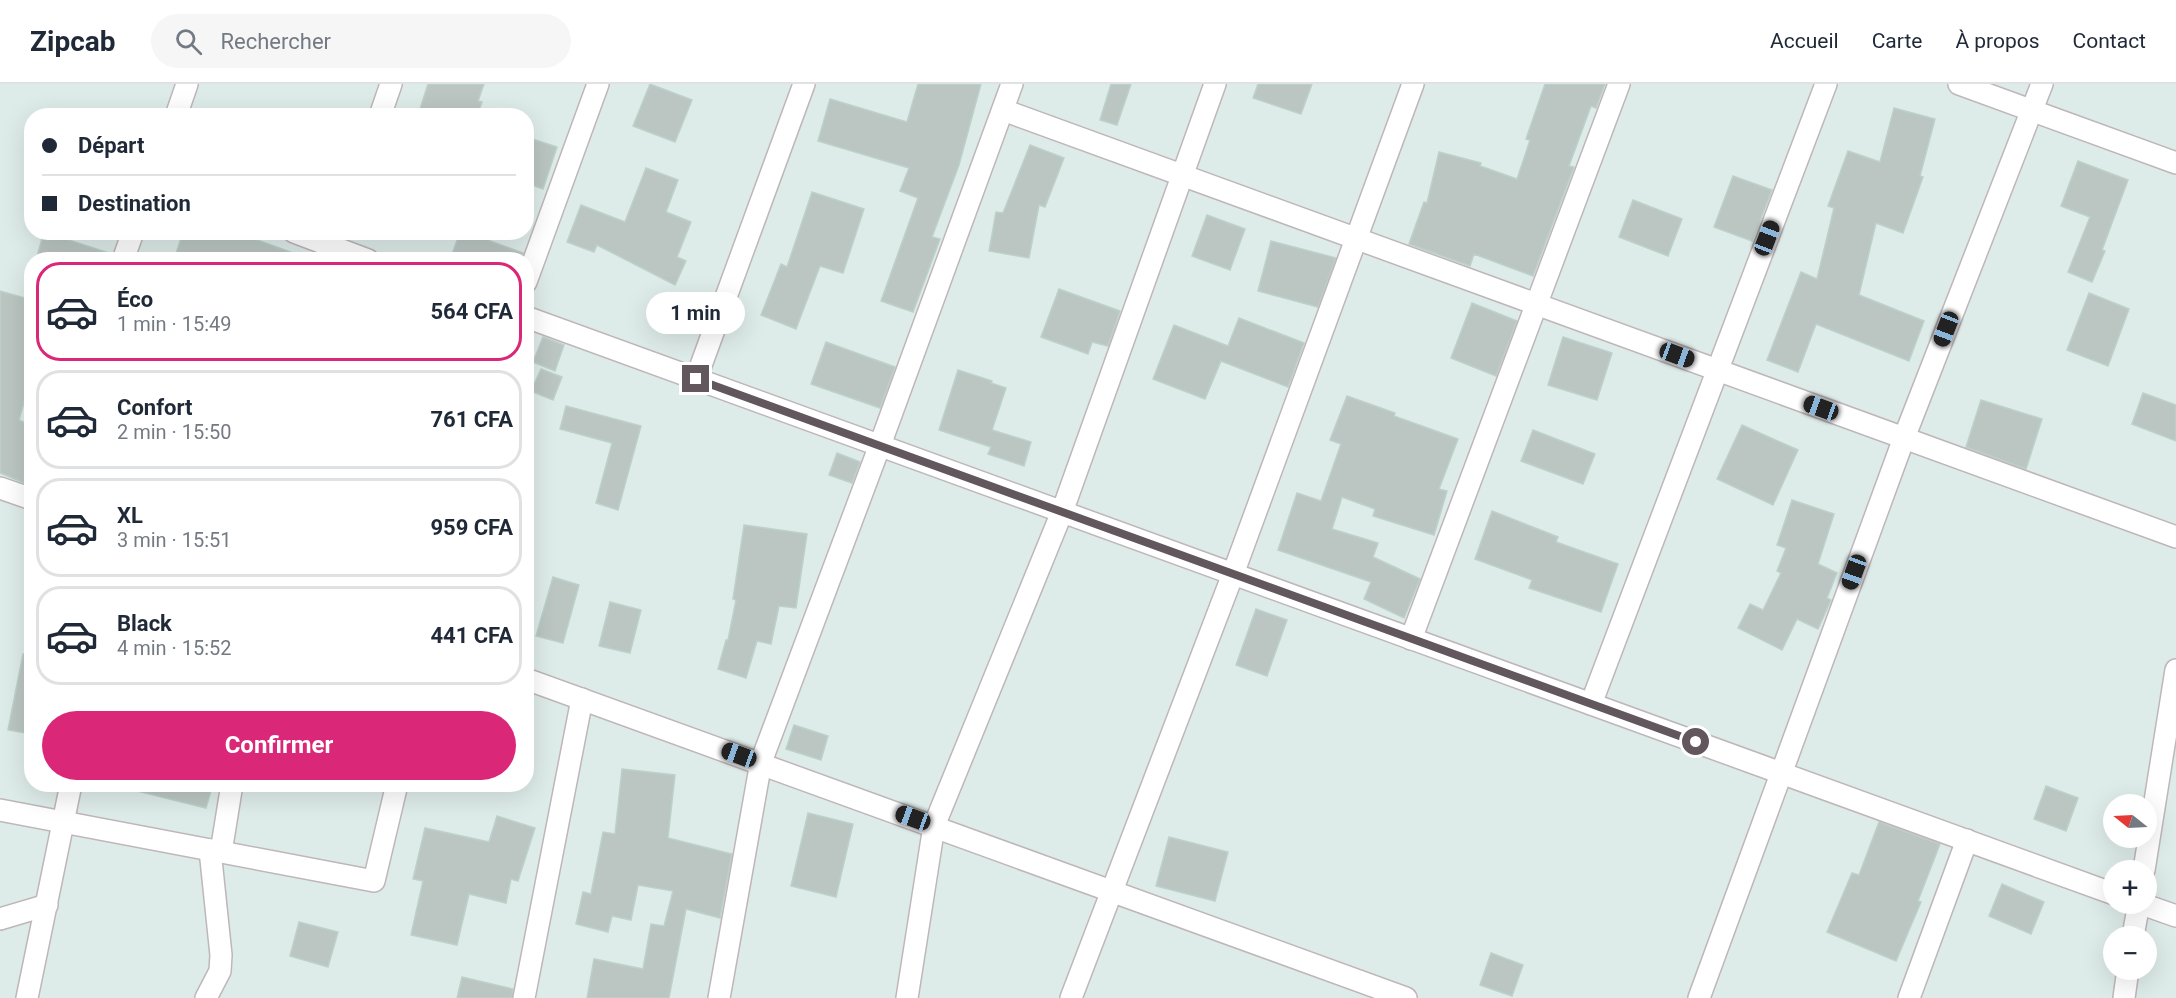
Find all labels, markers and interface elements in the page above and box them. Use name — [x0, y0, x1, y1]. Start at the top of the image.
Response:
search box — [151, 14, 571, 68]
text: Zipcab — [30, 25, 115, 58]
icon: search — [172, 25, 205, 58]
text: Rechercher — [220, 29, 331, 54]
text: Accueil — [1770, 29, 1839, 53]
text: Carte — [1872, 29, 1922, 53]
text: À propos — [1955, 29, 2040, 53]
text: Contact — [2073, 29, 2146, 53]
text: Départ — [78, 133, 144, 158]
text: Destination — [78, 191, 191, 216]
car — [1752, 218, 1782, 258]
icon: car — [45, 285, 99, 339]
text: Éco — [117, 287, 153, 312]
callout: 1 min — [646, 292, 746, 334]
text: 564 CFA — [430, 299, 513, 324]
text: 1 min — [670, 301, 721, 325]
car — [1931, 309, 1961, 349]
text: 1 min · 15:49 — [117, 312, 232, 336]
car — [1657, 340, 1697, 370]
route end — [682, 365, 709, 392]
icon: car — [45, 393, 99, 447]
car — [1801, 393, 1841, 423]
text: Confort — [117, 395, 192, 420]
text: 761 CFA — [430, 407, 513, 432]
text: 2 min · 15:50 — [117, 420, 232, 444]
icon: car — [45, 501, 99, 555]
text: XL — [117, 503, 143, 528]
text: 959 CFA — [430, 515, 513, 540]
text: 3 min · 15:51 — [117, 528, 232, 552]
car — [1839, 552, 1869, 592]
icon: car — [45, 609, 99, 663]
text: Black — [117, 611, 172, 636]
text: 441 CFA — [430, 623, 513, 648]
text: 4 min · 15:52 — [117, 636, 232, 660]
button: Confirmer — [42, 711, 516, 780]
route start — [1682, 728, 1709, 755]
car — [719, 740, 759, 770]
north arrow — [2103, 794, 2157, 848]
map controls — [2103, 794, 2157, 980]
car — [893, 803, 933, 833]
button: + — [2103, 860, 2157, 914]
button: − — [2103, 926, 2157, 980]

